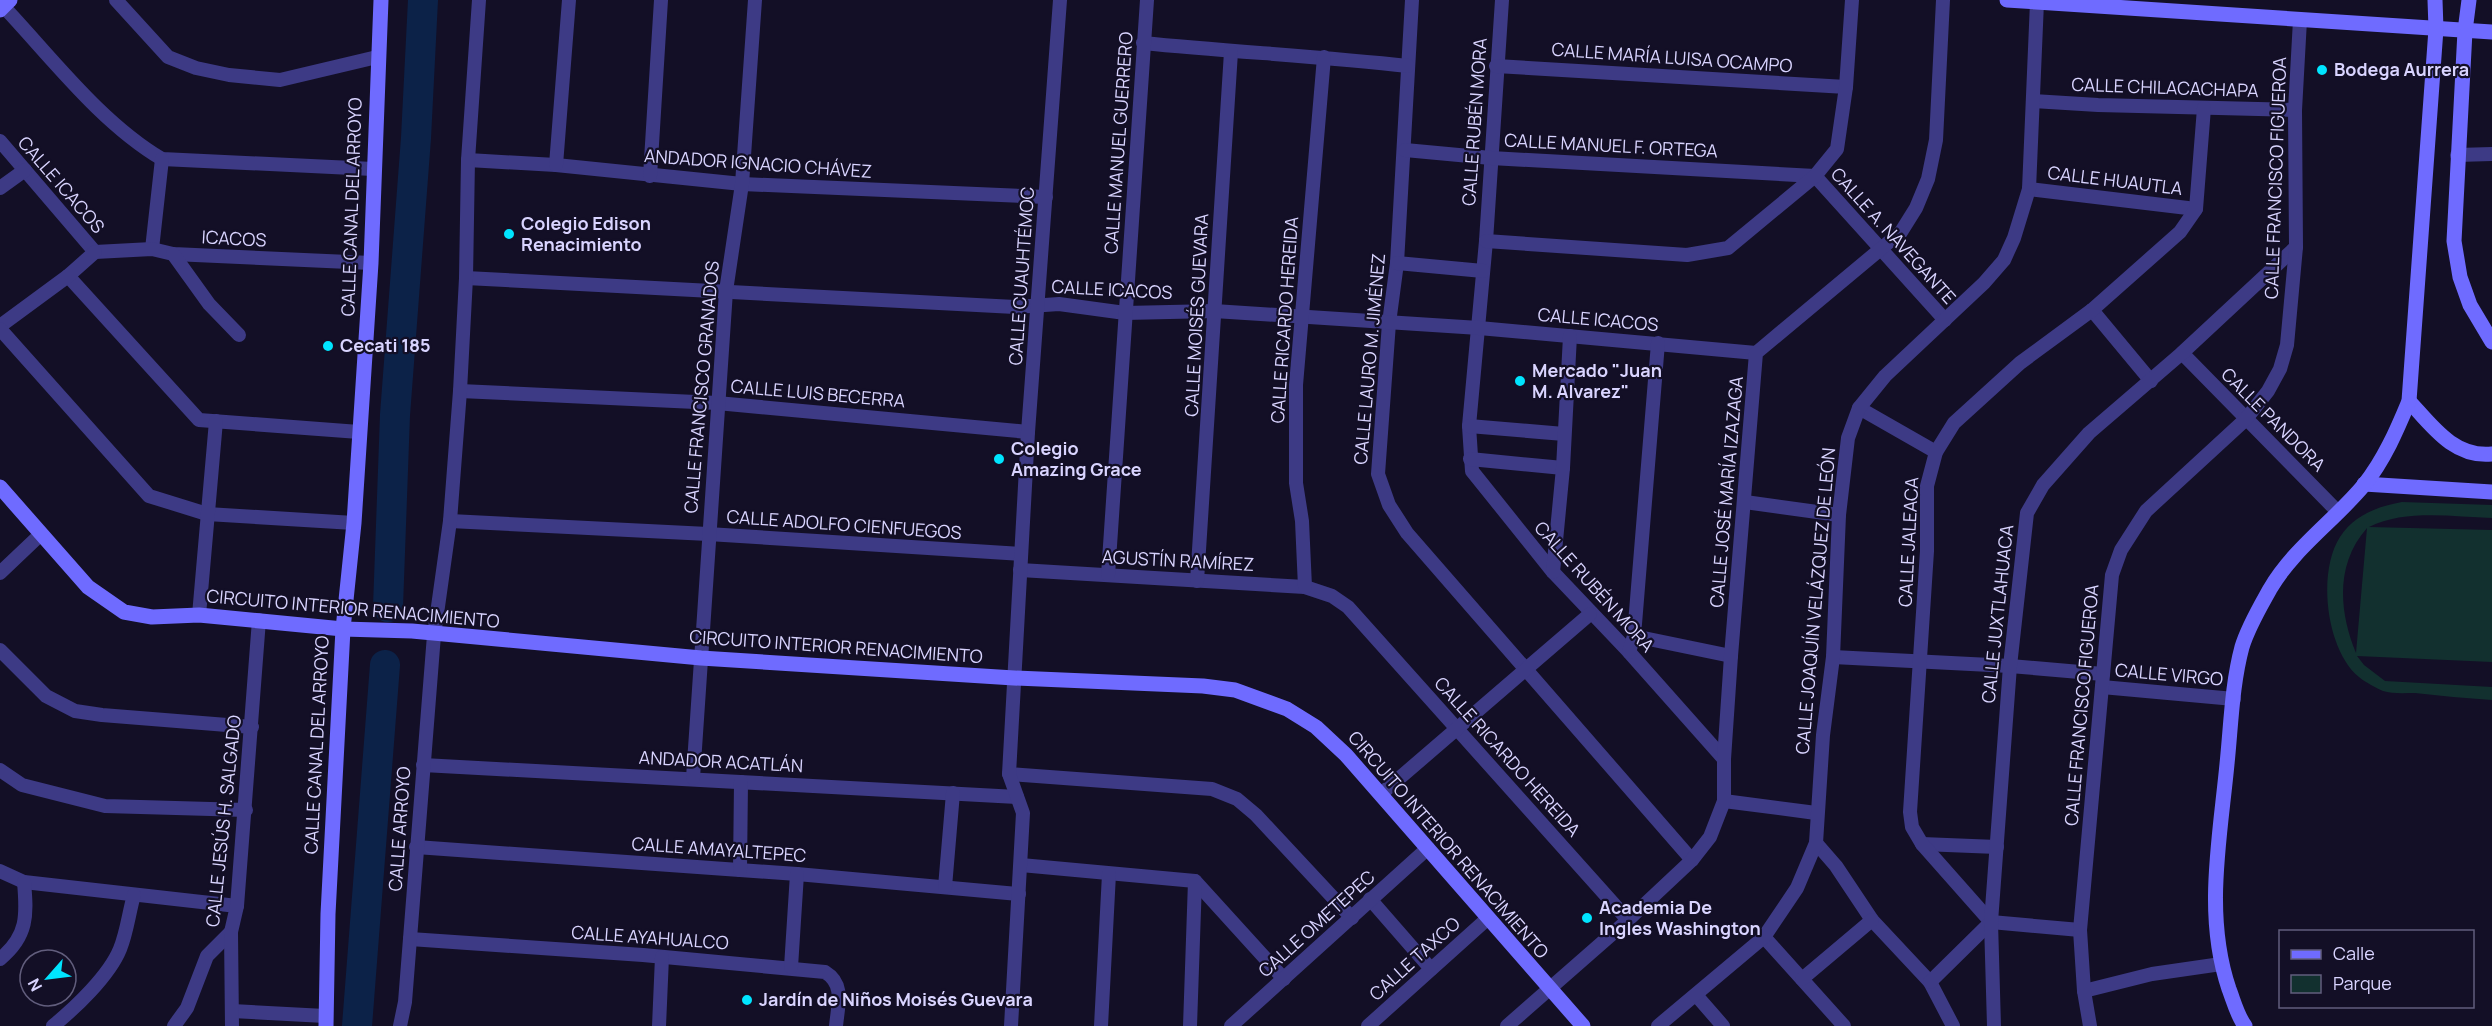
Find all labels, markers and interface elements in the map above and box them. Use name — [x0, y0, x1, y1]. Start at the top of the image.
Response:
street label: CALLE MANUEL GUERRERO — [1098, 31, 1138, 255]
street label: CALLE RUBÉN MORA — [1456, 37, 1492, 207]
street label: CALLE MARÍA LUISA OCAMPO — [1551, 37, 1793, 77]
street label: CALLE FRANCISCO FIGUEROA — [2259, 56, 2291, 299]
place label: Bodega Aurrera — [2334, 57, 2469, 81]
marker: Bodega Aurrera — [2315, 63, 2329, 77]
street label: CALLE CHILACACHAPA — [2071, 72, 2260, 102]
street label: CALLE CANAL DEL ARROYO — [335, 97, 367, 317]
street label: CALLE MANUEL F. ORTEGA — [1504, 127, 1719, 163]
street label: CALLE ICACOS — [13, 131, 110, 238]
street label: ANDADOR IGNACIO CHÁVEZ — [643, 143, 873, 183]
street label: CALLE HUAUTLA — [2046, 160, 2184, 200]
street label: CALLE A. NAVEGANTE — [1826, 162, 1961, 309]
street label: CALLE CUAUHTÉMOC — [1003, 186, 1039, 366]
place label: Colegio Edison Renacimiento — [521, 211, 651, 256]
street label: CALLE MOISÉS GUEVARA — [1179, 212, 1213, 417]
street label: CALLE RICARDO HEREIDA — [1265, 215, 1303, 424]
street label: ICACOS — [201, 224, 267, 252]
marker: Colegio Edison Renacimiento — [502, 227, 516, 241]
street label: CALLE LAURO M. JIMÉNEZ — [1348, 252, 1390, 465]
street label: CALLE FRANCISCO GRANADOS — [678, 260, 724, 514]
street label: CALLE ICACOS — [1051, 274, 1173, 304]
street label: CALLE ICACOS — [1537, 302, 1659, 336]
place label: Cecati 185 — [340, 333, 431, 357]
marker: Cecati 185 — [321, 339, 335, 353]
place label: Mercado "Juan M. Alvarez" — [1532, 358, 1662, 403]
street label: CALLE PANDORA — [2217, 362, 2331, 477]
street label: CALLE LUIS BECERRA — [730, 373, 907, 413]
marker: Mercado "Juan M. Alvarez" — [1513, 374, 1527, 388]
street label: CALLE JOSÉ MARÍA IZAZAGA — [1704, 375, 1748, 609]
place label: Colegio Amazing Grace — [1011, 436, 1142, 481]
street label: CALLE JOAQUÍN VELÁZQUEZ DE LEÓN — [1790, 447, 1840, 755]
marker: Colegio Amazing Grace — [992, 452, 1006, 466]
street label: CALLE JALEACA — [1893, 476, 1923, 607]
street label: CALLE ADOLFO CIENFUEGOS — [726, 504, 962, 544]
street label: CALLE RUBÉN MORA — [1530, 516, 1660, 657]
street label: CALLE JUXTLAHUACA — [1976, 523, 2018, 704]
street label: AGUSTÍN RAMÍREZ — [1101, 544, 1255, 576]
street label: CIRCUITO INTERIOR RENACIMIENTO — [206, 583, 501, 633]
street label: CALLE FRANCISCO FIGUEROA — [2058, 583, 2104, 827]
street label: CIRCUITO INTERIOR RENACIMIENTO — [689, 624, 984, 668]
street label: CALLE CANAL DEL ARROYO — [298, 635, 334, 855]
street label: CALLE VIRGO — [2114, 657, 2224, 691]
street label: CALLE RICARDO HEREIDA — [1429, 671, 1586, 842]
street label: CALLE JESÚS H. SALGADO — [200, 714, 246, 928]
street label: CIRCUITO INTERIOR RENACIMIENTO — [1343, 725, 1554, 963]
street label: ANDADOR ACATLÁN — [638, 745, 804, 777]
street label: CALLE ARROYO — [383, 766, 415, 892]
street label: CALLE AMAYALTEPEC — [631, 831, 807, 867]
street label: CALLE OMETEPEC — [1253, 864, 1380, 982]
place label: Academia De Ingles Washington — [1599, 895, 1761, 940]
street label: CALLE TAXCO — [1364, 911, 1465, 1005]
marker: Academia De Ingles Washington — [1580, 911, 1594, 925]
street label: CALLE AYAHUALCO — [571, 920, 729, 954]
legend — [2279, 930, 2474, 1008]
text: Calle — [2333, 941, 2375, 965]
north arrow — [18, 948, 78, 1008]
text: Parque — [2333, 971, 2392, 995]
text: N — [22, 975, 47, 995]
place label: Jardín de Niños Moisés Guevara — [759, 987, 1033, 1011]
marker: Jardín de Niños Moisés Guevara — [740, 993, 754, 1007]

